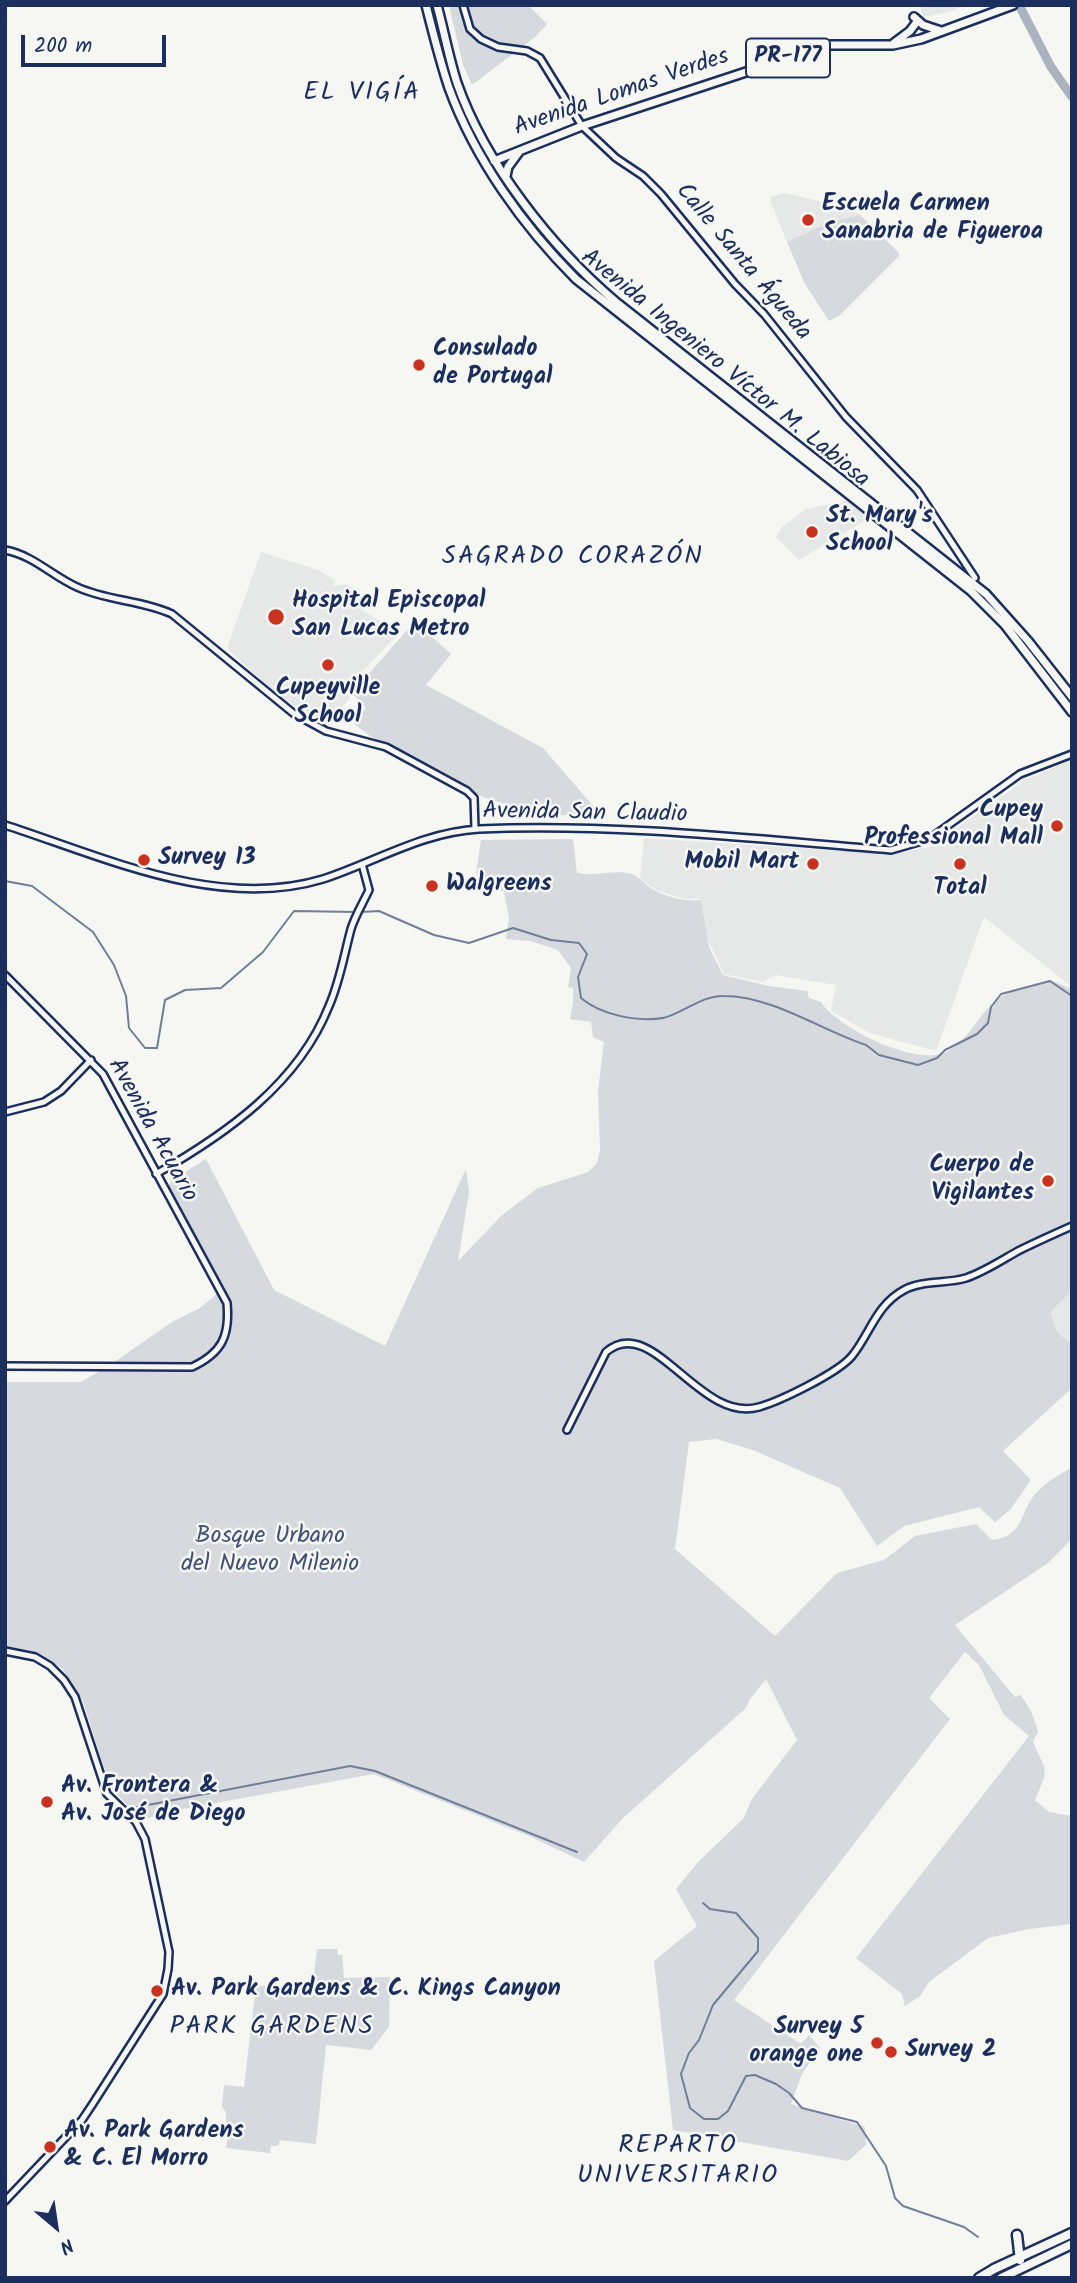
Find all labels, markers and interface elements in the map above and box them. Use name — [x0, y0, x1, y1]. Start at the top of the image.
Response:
scale bar — [24, 21, 170, 65]
text: 200 m — [34, 30, 92, 63]
road number: PR-177 — [746, 39, 830, 78]
street label: Avenida Lomas Verdes — [511, 44, 733, 144]
district label: EL VIGÍA — [304, 79, 420, 111]
street label: Calle Santa Águeda — [668, 179, 816, 347]
place label: Escuela Carmen Sanabria de Figueroa — [822, 192, 1043, 248]
marker: Escuela Carmen Sanabria de Figueroa — [800, 212, 816, 228]
street label: Avenida Ingeniero Víctor M. Labiosa — [574, 245, 874, 495]
place label: Consulado de Portugal — [433, 337, 552, 393]
marker: Consulado de Portugal — [411, 357, 427, 373]
place label: St. Mary's School — [826, 504, 933, 560]
marker: St. Mary's School — [804, 524, 820, 540]
district label: SAGRADO CORAZÓN — [444, 543, 702, 575]
place label: Hospital Episcopal San Lucas Metro — [292, 589, 485, 645]
marker: Hospital Episcopal San Lucas Metro — [266, 607, 286, 627]
marker: Cupeyville School — [320, 657, 336, 673]
place label: Cupeyville School — [276, 676, 380, 732]
place label: Cupey Professional Mall — [864, 798, 1043, 854]
street label: Avenida San Claudio — [482, 799, 688, 831]
marker: Cupey Professional Mall — [1049, 818, 1065, 834]
place label: Survey 13 — [158, 846, 256, 874]
place label: Mobil Mart — [685, 850, 799, 878]
marker: Survey 13 — [136, 852, 152, 868]
marker: Mobil Mart — [805, 856, 821, 872]
marker: Total — [952, 856, 968, 872]
place label: Walgreens — [446, 872, 552, 900]
place label: Total — [933, 876, 987, 904]
marker: Walgreens — [424, 878, 440, 894]
street label: Avenida Acuario — [100, 1054, 202, 1208]
place label: Cuerpo de Vigilantes — [929, 1153, 1034, 1209]
marker: Cuerpo de Vigilantes — [1040, 1173, 1056, 1189]
park label: Bosque Urbano del Nuevo Milenio — [181, 1524, 359, 1580]
place label: Av. Frontera & Av. José de Diego — [61, 1774, 245, 1830]
marker: Av. Frontera & Av. José de Diego — [39, 1794, 55, 1810]
place label: Av. Park Gardens & C. Kings Canyon — [171, 1977, 561, 2005]
marker: Av. Park Gardens & C. Kings Canyon — [149, 1983, 165, 1999]
district label: PARK GARDENS — [171, 2013, 373, 2045]
place label: Survey 5 orange one — [749, 2015, 863, 2071]
marker: Survey 5 orange one — [869, 2035, 885, 2051]
place label: Survey 2 — [905, 2038, 996, 2066]
marker: Survey 2 — [883, 2044, 899, 2060]
place label: Av. Park Gardens & C. El Morro — [64, 2119, 244, 2175]
district label: REPARTO UNIVERSITARIO — [579, 2132, 777, 2194]
marker: Av. Park Gardens & C. El Morro — [42, 2139, 58, 2155]
north arrow — [21, 2192, 91, 2262]
text: N — [54, 2229, 79, 2261]

